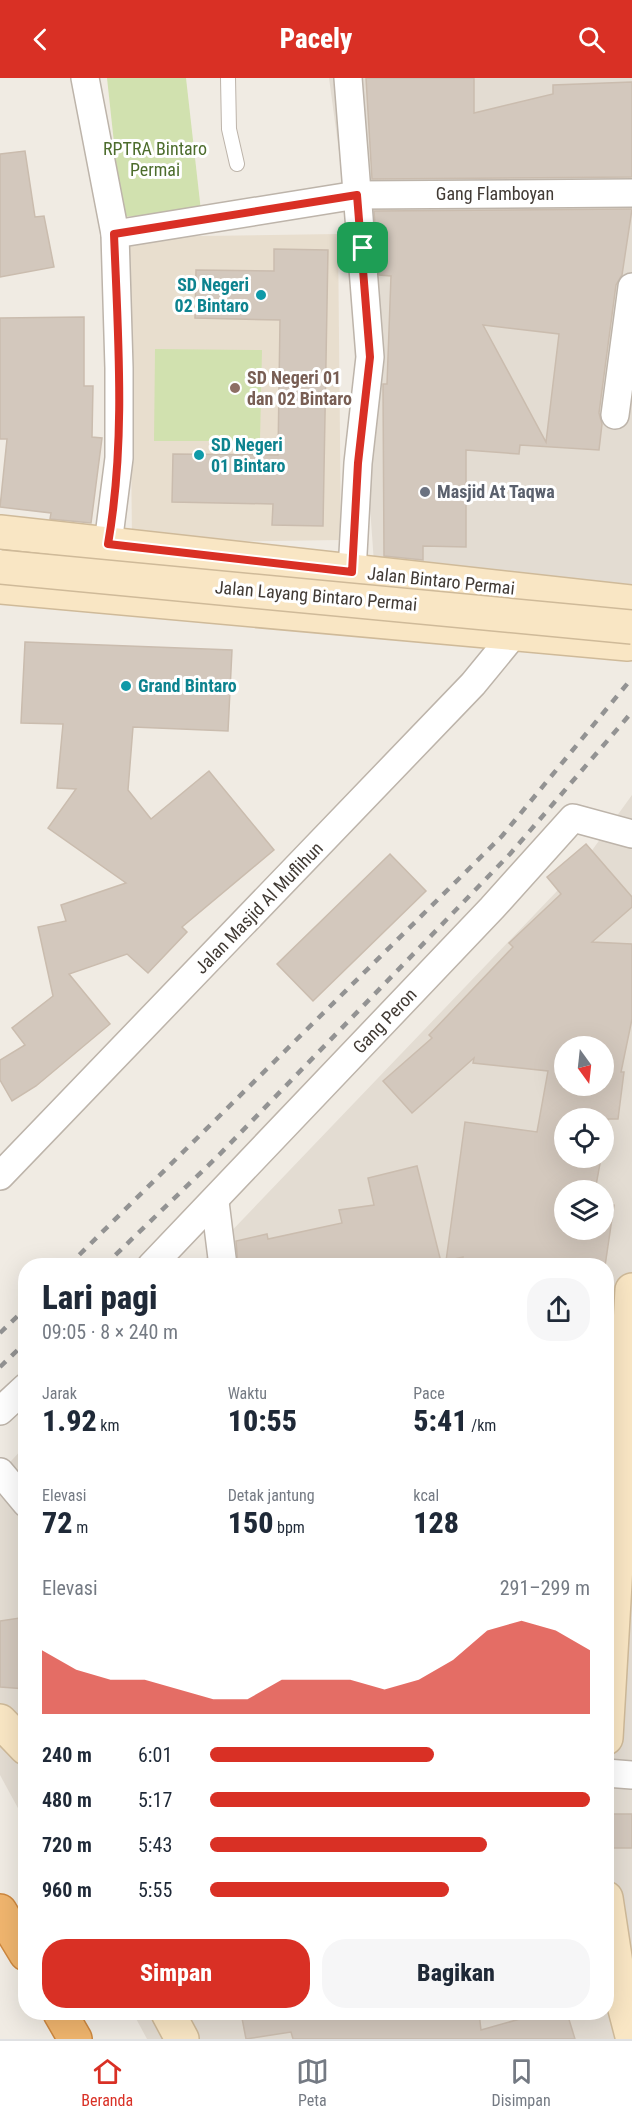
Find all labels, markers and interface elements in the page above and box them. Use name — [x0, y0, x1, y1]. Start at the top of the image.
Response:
icon: back — [24, 23, 57, 56]
text: Pacely — [280, 23, 352, 55]
icon: search — [575, 23, 608, 56]
park label: RPTRA Bintaro Permai — [103, 138, 207, 180]
street label: Gang Flamboyan — [436, 183, 554, 204]
pin — [337, 222, 388, 273]
icon: arrive — [346, 231, 379, 264]
place label: SD Negeri 02 Bintaro — [175, 274, 249, 316]
marker: SD Negeri 02 Bintaro — [254, 288, 268, 302]
place label: SD Negeri 01 dan 02 Bintaro — [247, 367, 352, 409]
marker: SD Negeri 01 dan 02 Bintaro — [228, 381, 242, 395]
place label: SD Negeri 01 Bintaro — [211, 434, 285, 476]
marker: SD Negeri 01 Bintaro — [192, 448, 206, 462]
place label: Masjid At Taqwa — [437, 481, 555, 502]
marker: Masjid At Taqwa — [418, 485, 432, 499]
street label: Jalan Bintaro Permai — [366, 562, 516, 599]
street label: Jalan Layang Bintaro Permai — [214, 576, 418, 615]
place label: Grand Bintaro — [138, 675, 237, 696]
marker: Grand Bintaro — [119, 679, 133, 693]
street label: Jalan Masjid Al Muflihun — [190, 837, 327, 978]
street label: Gang Peron — [348, 984, 421, 1058]
north arrow — [554, 1036, 614, 1096]
map controls — [554, 1036, 614, 1240]
button: locate — [554, 1108, 614, 1168]
button: layers — [554, 1180, 614, 1240]
text: Lari pagi — [42, 1278, 157, 1317]
button: share — [527, 1278, 590, 1341]
text: 09:05 · 8 × 240 m — [42, 1320, 178, 1344]
text: Jarak — [42, 1384, 77, 1403]
text: Waktu — [228, 1384, 267, 1403]
text: Pace — [413, 1384, 445, 1403]
text: 1.92 — [42, 1403, 97, 1438]
text: 10:55 — [228, 1403, 297, 1438]
text: 5:41 — [413, 1403, 468, 1438]
text: km — [97, 1416, 120, 1435]
text: /km — [468, 1416, 496, 1435]
text: Elevasi — [42, 1486, 86, 1505]
text: Detak jantung — [228, 1486, 315, 1505]
text: kcal — [413, 1486, 439, 1505]
text: 72 — [42, 1505, 73, 1540]
text: 150 — [228, 1505, 273, 1540]
text: 128 — [413, 1505, 459, 1540]
text: m — [73, 1518, 88, 1537]
text: bpm — [273, 1518, 305, 1537]
text: Elevasi — [42, 1576, 97, 1600]
text: 291–299 m — [500, 1576, 590, 1600]
text: 240 m — [42, 1743, 92, 1767]
text: 6:01 — [138, 1743, 172, 1767]
text: 480 m — [42, 1788, 92, 1812]
text: 5:17 — [138, 1788, 172, 1812]
text: 720 m — [42, 1833, 92, 1857]
text: 5:43 — [138, 1833, 172, 1857]
text: 960 m — [42, 1878, 92, 1902]
text: 5:55 — [138, 1878, 172, 1902]
button: Simpan — [42, 1939, 310, 2008]
button: Bagikan — [322, 1939, 590, 2008]
tab: Beranda — [81, 2055, 133, 2110]
tab: Peta — [296, 2055, 329, 2110]
tab: Disimpan — [492, 2055, 551, 2110]

